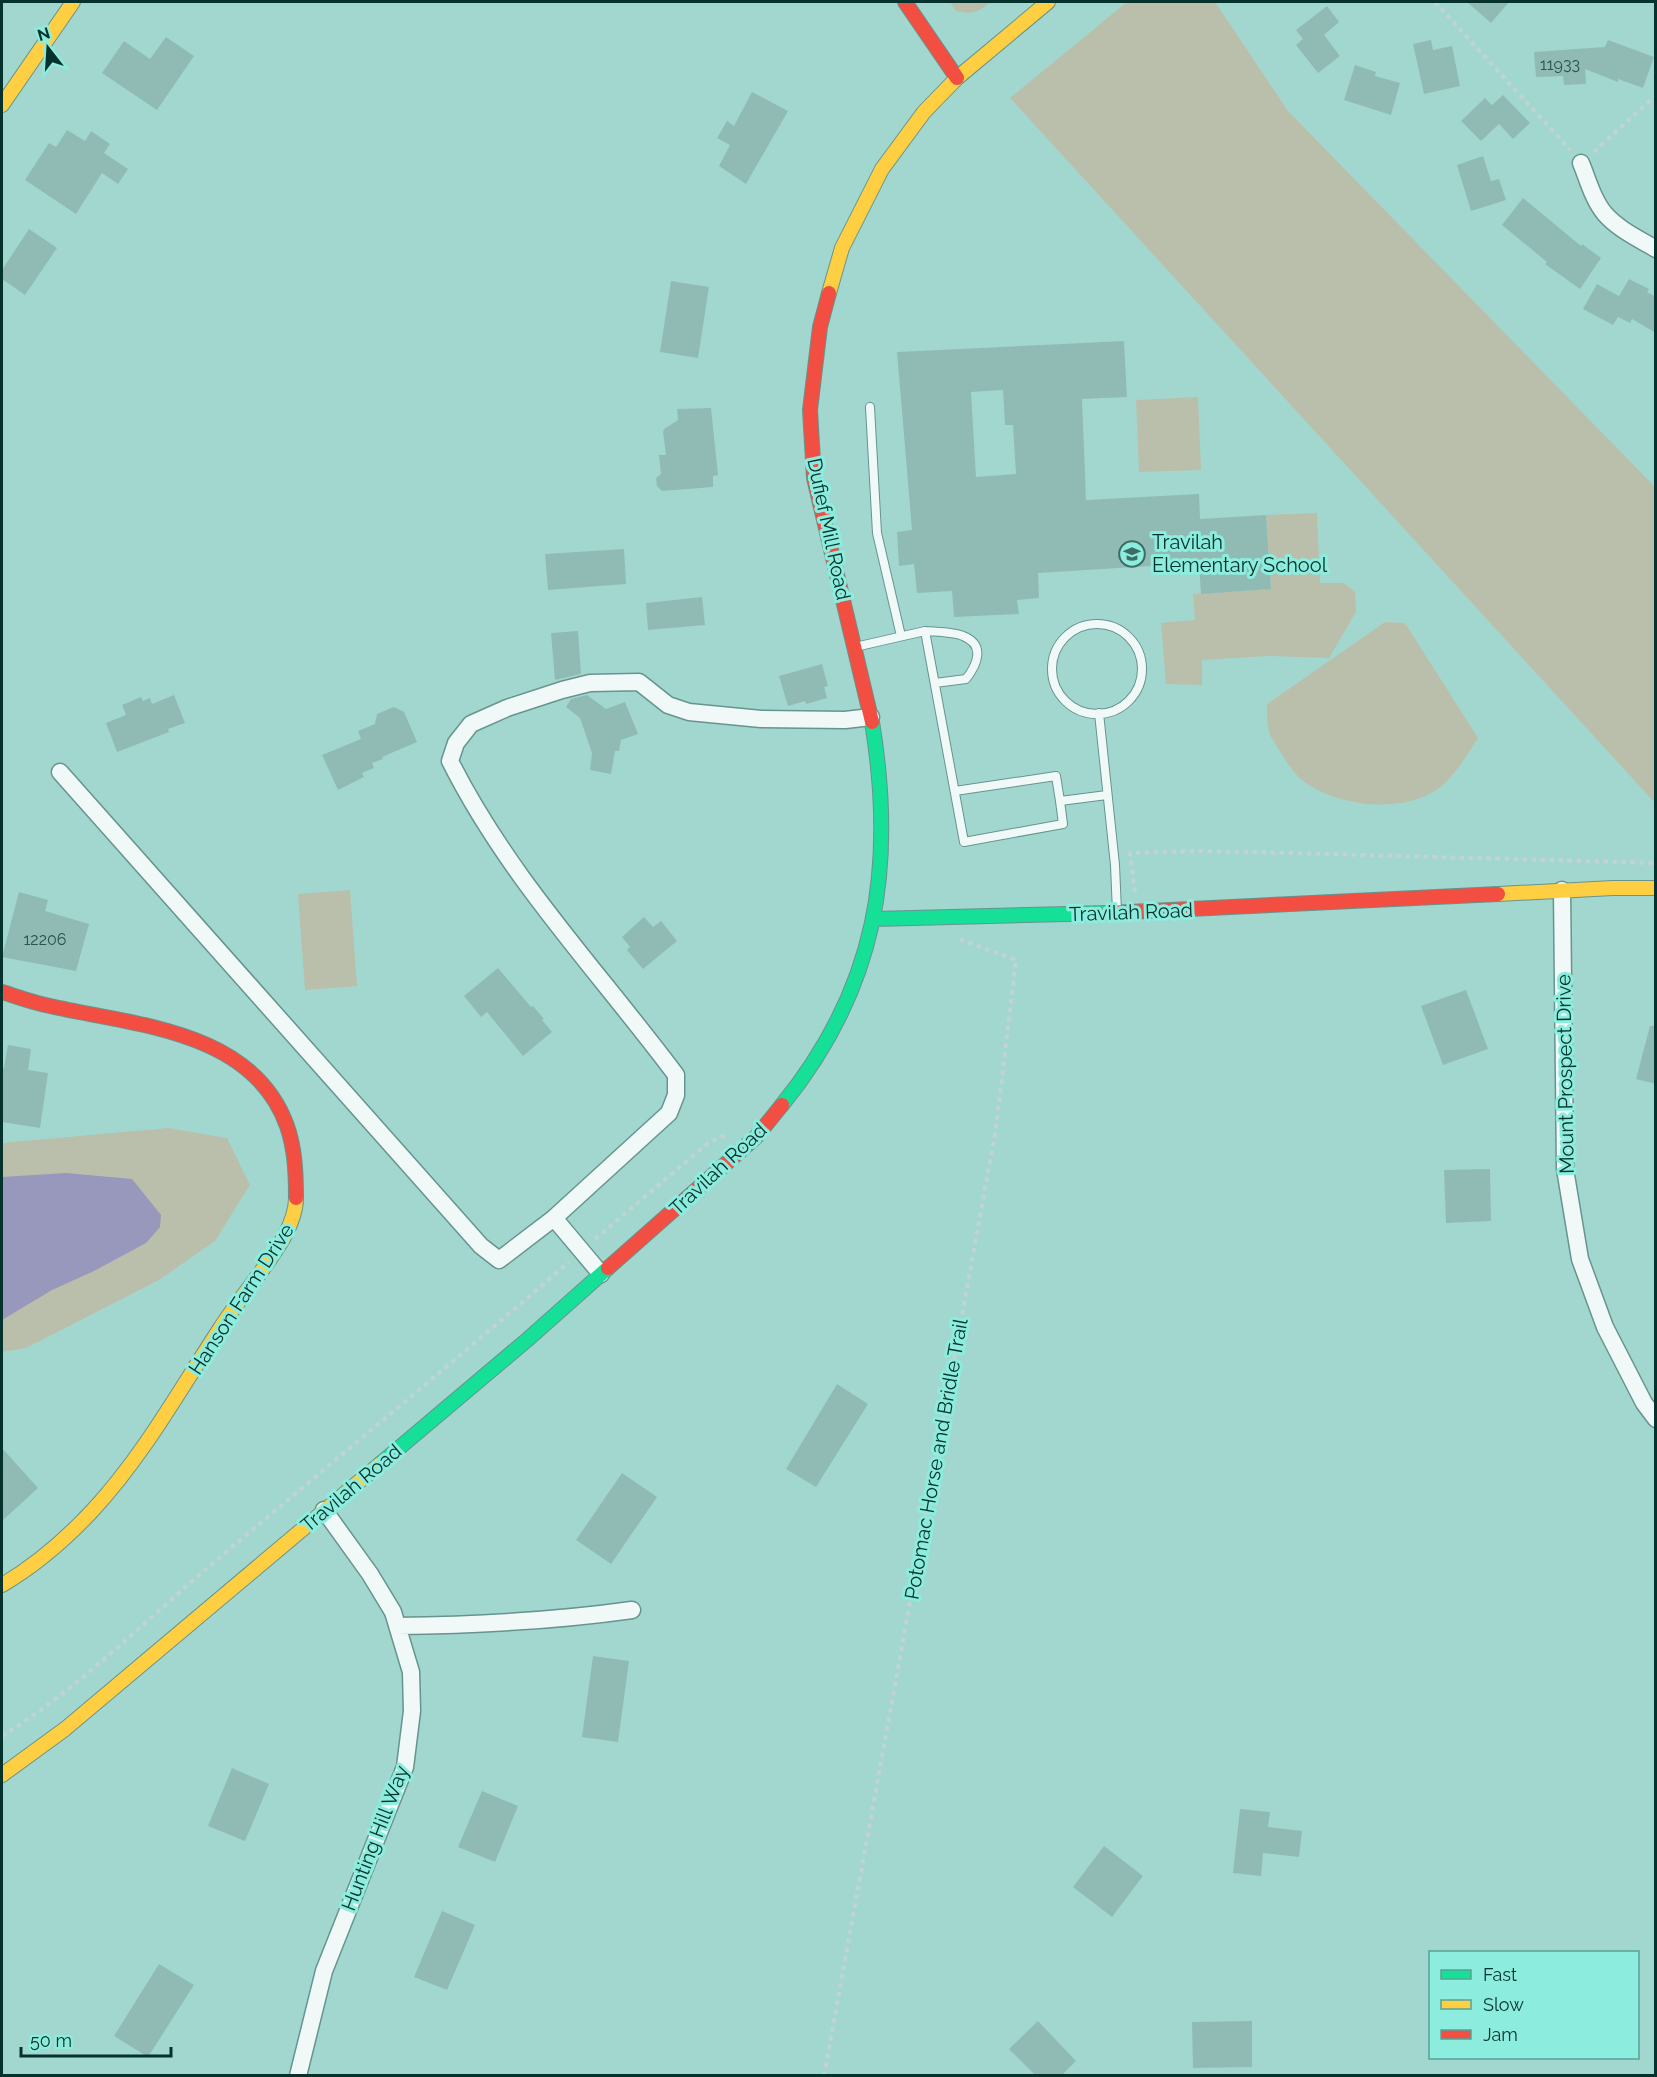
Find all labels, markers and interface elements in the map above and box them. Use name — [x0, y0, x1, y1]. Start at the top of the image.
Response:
north arrow — [18, 18, 78, 78]
text: N — [35, 23, 52, 45]
house number: 11933 — [1540, 55, 1580, 74]
street label: Dufief Mill Road — [802, 456, 856, 602]
place label: Travilah Elementary School — [1152, 530, 1328, 577]
school or university icon: Travilah Elementary School — [1117, 539, 1147, 569]
street label: Travilah Road — [1069, 898, 1193, 926]
house number: 12206 — [24, 930, 66, 949]
street label: Mount Prospect Drive — [1551, 974, 1579, 1174]
street label: Travilah Road — [664, 1118, 772, 1220]
street label: Hanson Farm Drive — [183, 1219, 299, 1379]
street label: Potomac Horse and Bridle Trail — [899, 1316, 973, 1601]
street label: Travilah Road — [296, 1439, 406, 1537]
street label: Hunting Hill Way — [336, 1762, 414, 1914]
legend — [1429, 1951, 1639, 2059]
text: Fast — [1483, 1964, 1517, 1985]
text: Slow — [1483, 1994, 1524, 2015]
scale bar — [21, 2020, 171, 2058]
text: Jam — [1483, 2024, 1518, 2045]
text: 50 m — [30, 2030, 72, 2051]

